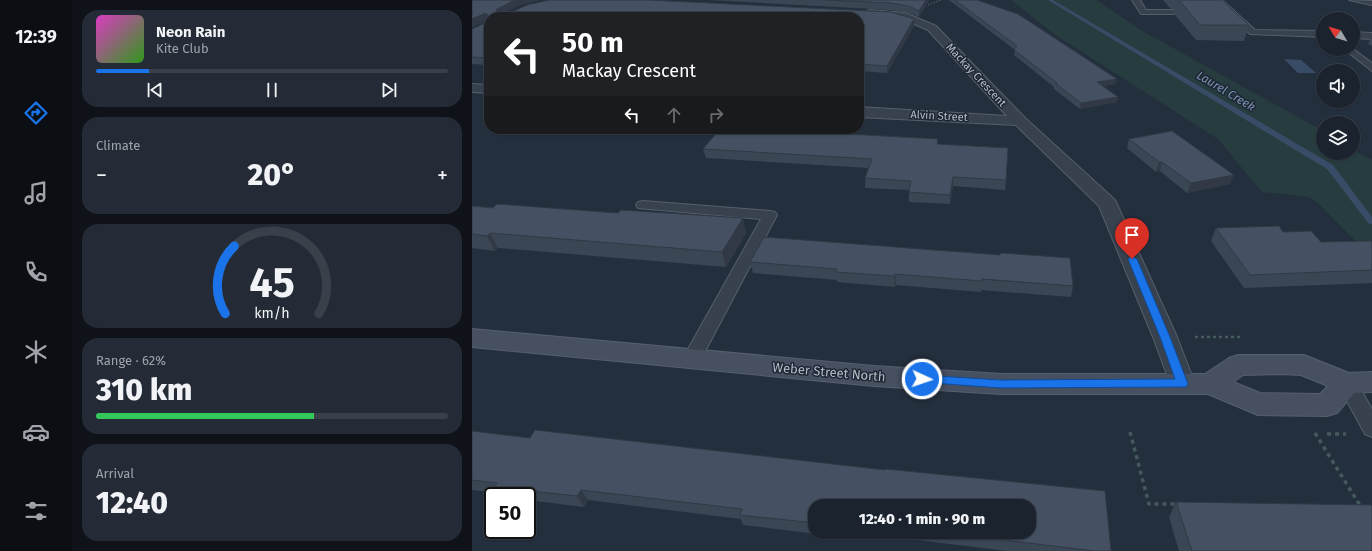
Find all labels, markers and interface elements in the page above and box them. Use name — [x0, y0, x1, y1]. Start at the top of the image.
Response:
north arrow — [1316, 12, 1360, 56]
map controls — [1316, 12, 1360, 160]
text: Neon Rain — [156, 23, 225, 41]
text: 12:39 — [15, 26, 57, 48]
text: 50 m — [562, 26, 624, 59]
icon: left — [496, 28, 548, 80]
text: Kite Club — [156, 41, 209, 56]
street label: Mackay Crescent — [943, 41, 1009, 109]
text: Mackay Crescent — [562, 60, 696, 82]
button: sound — [1316, 64, 1360, 108]
water label: Laurel Creek — [1194, 68, 1258, 114]
icon: previous — [144, 79, 166, 101]
icon: pause — [261, 79, 283, 101]
icon: next — [378, 79, 400, 101]
icon: directions — [22, 99, 50, 127]
icon: left — [621, 104, 643, 126]
icon: ahead — [663, 104, 685, 126]
icon: right — [705, 104, 727, 126]
street label: Alvin Street — [910, 108, 968, 124]
button: layers — [1316, 116, 1360, 160]
text: Climate — [96, 138, 140, 153]
text: 20° — [247, 157, 297, 193]
text: − — [96, 162, 107, 189]
text: + — [437, 162, 448, 189]
icon: music — [22, 179, 50, 207]
pin — [1115, 218, 1149, 259]
icon: arrive — [1121, 224, 1143, 246]
text: 45 — [249, 257, 295, 307]
icon: phone — [22, 258, 50, 286]
text: km/h — [254, 304, 290, 321]
icon: climate — [22, 338, 50, 366]
text: Range · 62% — [96, 353, 166, 368]
position arrow — [901, 358, 943, 400]
street label: Weber Street North — [772, 360, 886, 384]
text: 310 km — [96, 372, 192, 408]
icon: car — [22, 418, 50, 446]
text: Arrival — [96, 466, 134, 481]
text: 12:40 — [96, 485, 168, 521]
speed limit sign: 50 — [484, 487, 536, 539]
icon: filters — [22, 497, 50, 525]
text: 12:40 · 1 min · 90 m — [859, 510, 985, 528]

